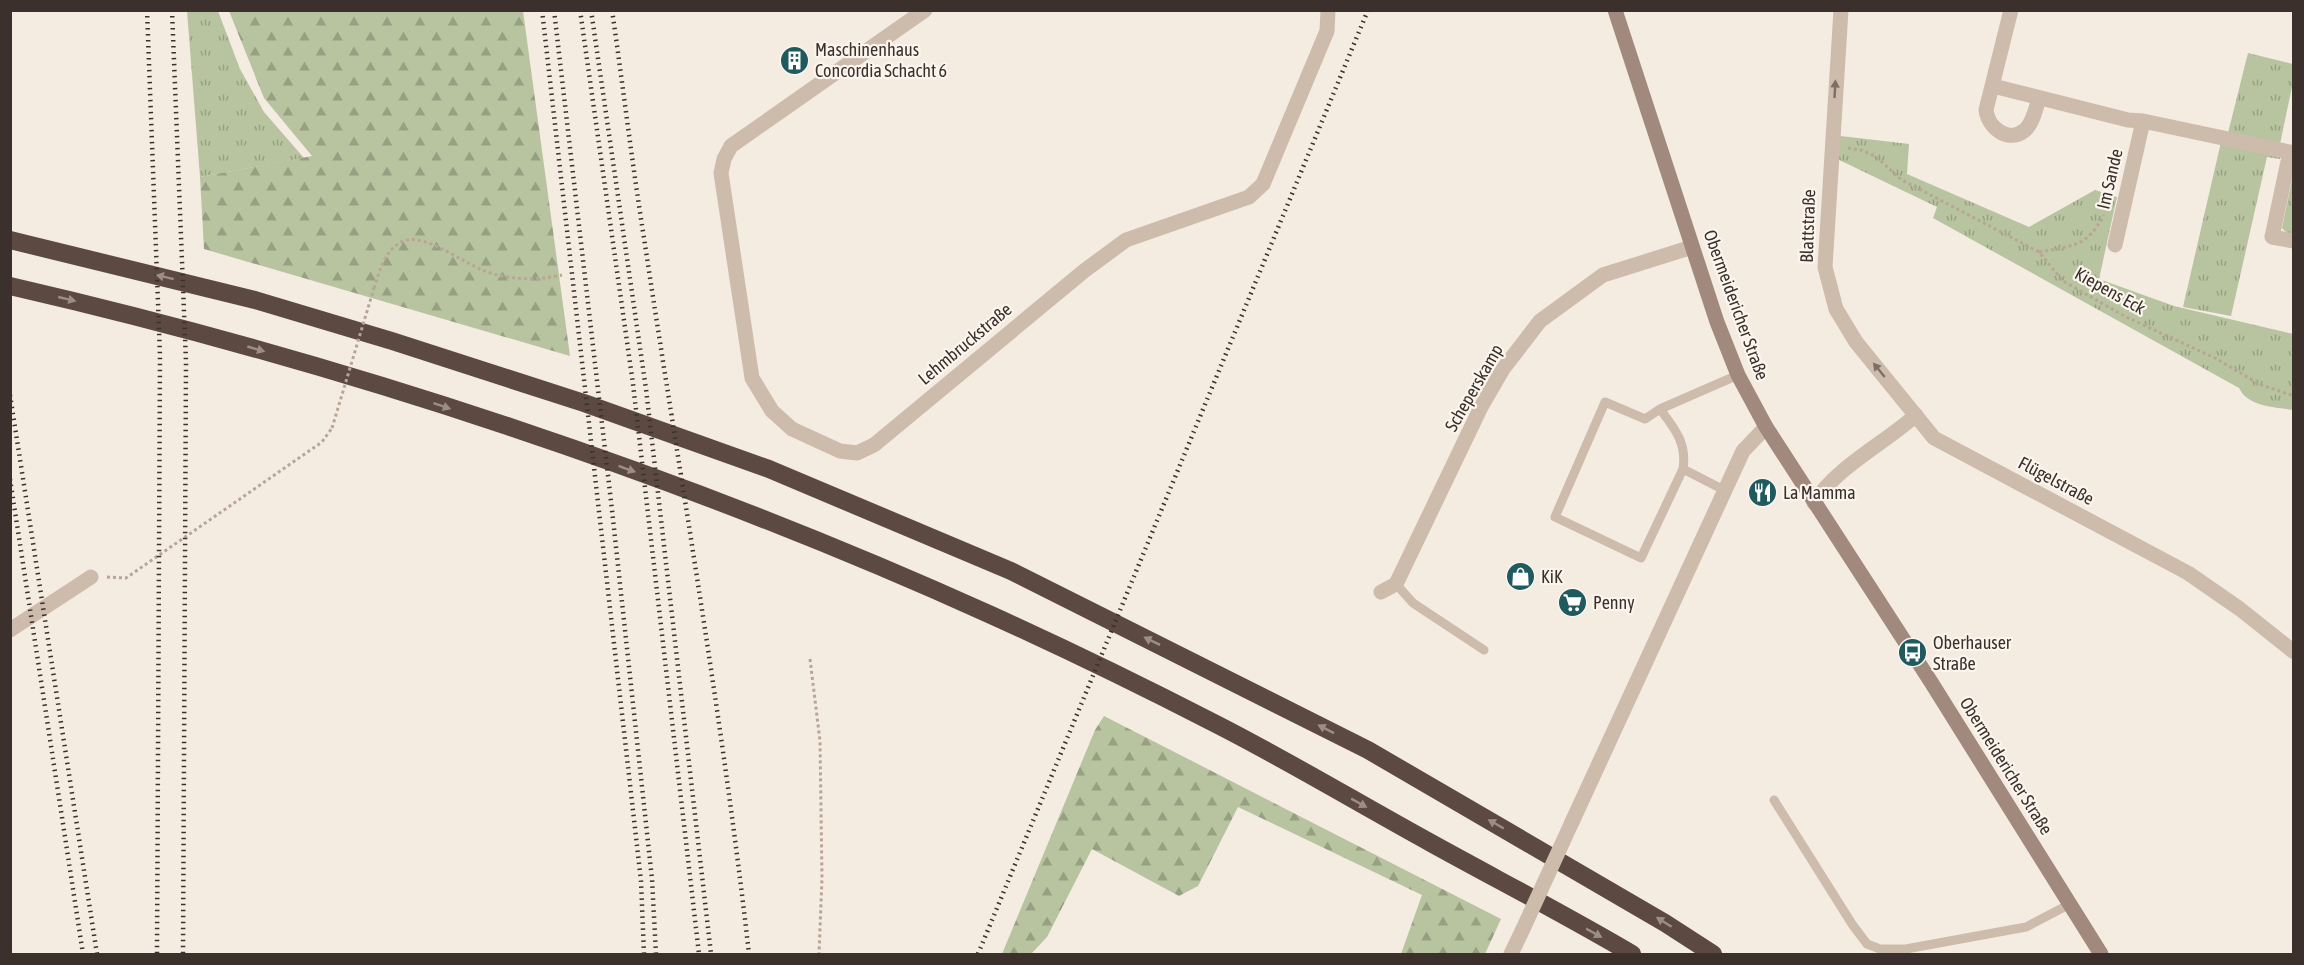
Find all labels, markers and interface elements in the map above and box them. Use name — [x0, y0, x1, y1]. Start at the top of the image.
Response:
place label: Maschinenhaus Concordia Schacht 6 — [815, 39, 947, 81]
building icon: Maschinenhaus Concordia Schacht 6 — [778, 44, 810, 76]
one-way arrow — [1831, 80, 1840, 99]
street label: Im Sande — [2092, 147, 2127, 211]
street label: Blattstraße — [1796, 189, 1819, 263]
street label: Obermeidericher Straße — [1700, 227, 1773, 383]
street label: Kiepens Eck — [2071, 263, 2149, 319]
one-way arrow — [156, 271, 174, 281]
one-way arrow — [58, 294, 77, 304]
street label: Lehmbruckstraße — [914, 298, 1016, 389]
street label: Scheperskamp — [1440, 340, 1507, 435]
one-way arrow — [247, 345, 265, 354]
one-way arrow — [1872, 362, 1885, 378]
one-way arrow — [433, 402, 451, 411]
street label: Flügelstraße — [2015, 452, 2098, 509]
one-way arrow — [618, 465, 636, 475]
restaurant icon: La Mamma — [1746, 477, 1778, 509]
place label: La Mamma — [1783, 482, 1856, 503]
shop icon: KiK — [1504, 561, 1536, 593]
place label: KiK — [1541, 566, 1563, 587]
supermarket icon: Penny — [1556, 587, 1588, 619]
place label: Penny — [1593, 592, 1635, 613]
place label: Oberhauser Straße — [1933, 632, 2012, 674]
one-way arrow — [1143, 636, 1161, 646]
bus stop icon: Oberhauser Straße — [1896, 637, 1928, 669]
street label: Obermeidericher Straße — [1956, 693, 2057, 838]
one-way arrow — [1317, 724, 1335, 734]
one-way arrow — [1351, 798, 1368, 808]
one-way arrow — [1488, 819, 1504, 830]
one-way arrow — [1656, 917, 1672, 928]
one-way arrow — [1586, 928, 1603, 938]

